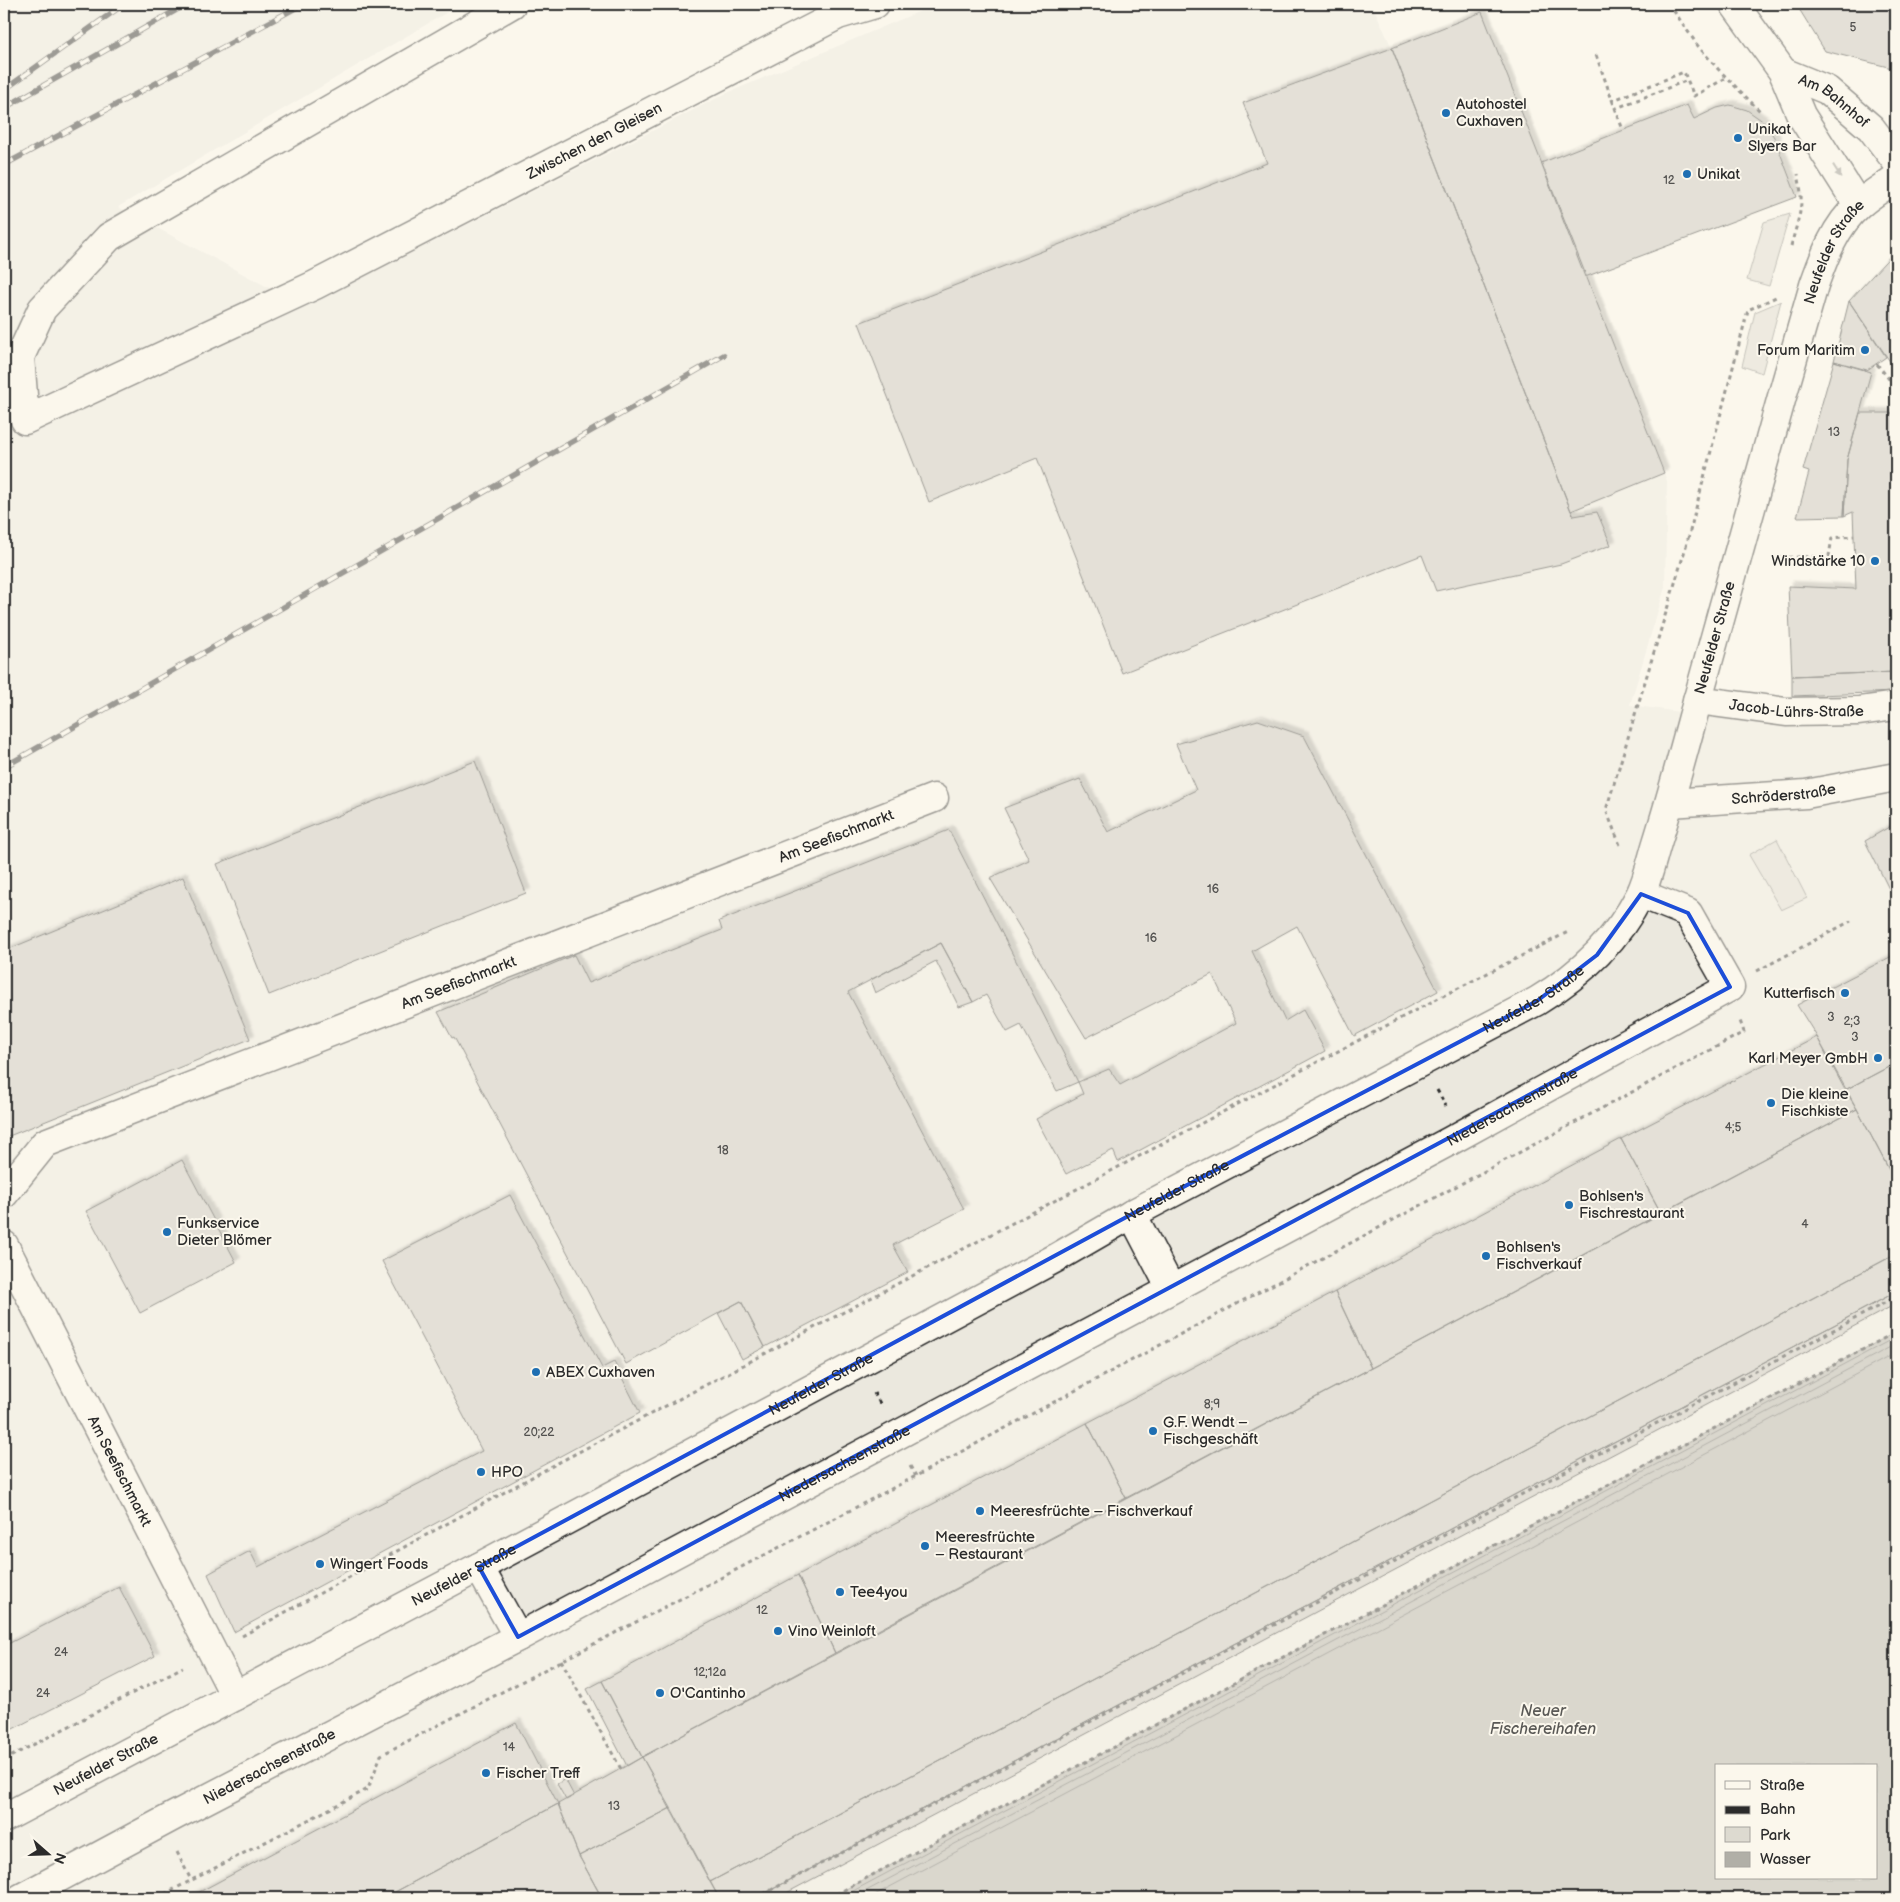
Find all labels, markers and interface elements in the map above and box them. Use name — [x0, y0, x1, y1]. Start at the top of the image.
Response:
house number: 5 — [1850, 20, 1857, 35]
street label: Am Bahnhof — [1796, 70, 1873, 132]
place label: Autohostel Cuxhaven — [1456, 95, 1527, 131]
street label: Zwischen den Gleisen — [522, 98, 665, 184]
marker: Autohostel Cuxhaven — [1440, 107, 1452, 119]
place label: Unikat Slyers Bar — [1748, 120, 1817, 156]
marker: Unikat Slyers Bar — [1732, 132, 1744, 144]
place label: Unikat — [1697, 165, 1741, 184]
one-way arrow — [1832, 165, 1841, 178]
marker: Unikat — [1681, 168, 1693, 180]
house number: 12 — [1663, 173, 1675, 188]
street label: Neufelder Straße — [1799, 195, 1868, 306]
place label: Forum Maritim — [1757, 341, 1855, 360]
marker: Forum Maritim — [1859, 344, 1871, 356]
house number: 13 — [1828, 425, 1840, 440]
place label: Windstärke 10 — [1771, 552, 1865, 571]
marker: Windstärke 10 — [1869, 555, 1881, 567]
street label: Neufelder Straße — [1690, 579, 1739, 696]
street label: Jacob-Lührs-Straße — [1728, 695, 1865, 722]
street label: Schröderstraße — [1731, 779, 1837, 808]
street label: Am Seefischmarkt — [776, 805, 897, 867]
house number: 16 — [1207, 882, 1219, 897]
house number: 16 — [1145, 931, 1157, 946]
street label: Am Seefischmarkt — [398, 951, 519, 1013]
street label: Neufelder Straße — [1479, 961, 1588, 1037]
place label: Kutterfisch — [1763, 984, 1835, 1003]
marker: Kutterfisch — [1839, 987, 1851, 999]
house number: 3 — [1827, 1010, 1835, 1025]
house number: 2;3 — [1844, 1014, 1860, 1029]
house number: 3 — [1851, 1030, 1859, 1045]
place label: Karl Meyer GmbH — [1748, 1049, 1868, 1068]
marker: Karl Meyer GmbH — [1872, 1052, 1884, 1064]
street label: Niedersachsenstraße — [1443, 1063, 1581, 1151]
place label: Die kleine Fischkiste — [1781, 1085, 1849, 1121]
marker: Die kleine Fischkiste — [1765, 1097, 1777, 1109]
house number: 4;5 — [1725, 1120, 1741, 1135]
house number: 18 — [717, 1143, 729, 1158]
street label: Neufelder Straße — [1121, 1155, 1232, 1226]
place label: Bohlsen's Fischrestaurant — [1579, 1187, 1685, 1223]
marker: Bohlsen's Fischrestaurant — [1563, 1199, 1575, 1211]
place label: Funkservice Dieter Blömer — [177, 1214, 272, 1250]
house number: 4 — [1801, 1217, 1809, 1232]
marker: Funkservice Dieter Blömer — [161, 1226, 173, 1238]
place label: Bohlsen's Fischverkauf — [1496, 1238, 1582, 1274]
marker: Bohlsen's Fischverkauf — [1480, 1250, 1492, 1262]
street label: Neufelder Straße — [765, 1348, 877, 1420]
place label: ABEX Cuxhaven — [546, 1363, 655, 1382]
marker: ABEX Cuxhaven — [530, 1366, 542, 1378]
house number: 8;9 — [1204, 1397, 1220, 1412]
street label: Am Seefischmarkt — [84, 1412, 156, 1530]
place label: G.F. Wendt – Fischgeschäft — [1163, 1413, 1259, 1449]
street label: Niedersachsenstraße — [775, 1420, 914, 1506]
house number: 20;22 — [524, 1425, 554, 1440]
marker: G.F. Wendt – Fischgeschäft — [1147, 1425, 1159, 1437]
place label: HPO — [491, 1463, 523, 1482]
marker: HPO — [475, 1466, 487, 1478]
place label: Meeresfrüchte – Fischverkauf — [990, 1502, 1193, 1521]
marker: Meeresfrüchte – Fischverkauf — [974, 1505, 986, 1517]
place label: Meeresfrüchte – Restaurant — [935, 1528, 1035, 1564]
street label: Neufelder Straße — [408, 1539, 520, 1611]
marker: Meeresfrüchte – Restaurant — [919, 1540, 931, 1552]
place label: Wingert Foods — [330, 1555, 429, 1574]
marker: Wingert Foods — [314, 1558, 326, 1570]
place label: Tee4you — [850, 1583, 907, 1602]
marker: Tee4you — [834, 1586, 846, 1598]
house number: 12 — [756, 1603, 768, 1618]
place label: Vino Weinloft — [788, 1622, 876, 1641]
marker: Vino Weinloft — [772, 1625, 784, 1637]
house number: 24 — [54, 1645, 69, 1660]
house number: 12;12a — [694, 1665, 727, 1680]
place label: O'Cantinho — [670, 1684, 746, 1703]
house number: 24 — [36, 1686, 51, 1701]
marker: O'Cantinho — [654, 1687, 666, 1699]
water label: Neuer Fischereihafen — [1490, 1702, 1596, 1739]
street label: Niedersachsenstraße — [200, 1724, 339, 1809]
street label: Neufelder Straße — [50, 1729, 162, 1800]
house number: 14 — [503, 1740, 516, 1755]
place label: Fischer Treff — [496, 1764, 580, 1783]
legend — [1715, 1764, 1878, 1880]
marker: Fischer Treff — [480, 1767, 492, 1779]
text: Straße — [1760, 1776, 1805, 1795]
house number: 13 — [608, 1799, 620, 1814]
text: Bahn — [1760, 1800, 1796, 1819]
text: Park — [1760, 1826, 1791, 1845]
north arrow — [22, 1830, 72, 1880]
text: N — [50, 1850, 70, 1866]
text: Wasser — [1760, 1850, 1811, 1869]

